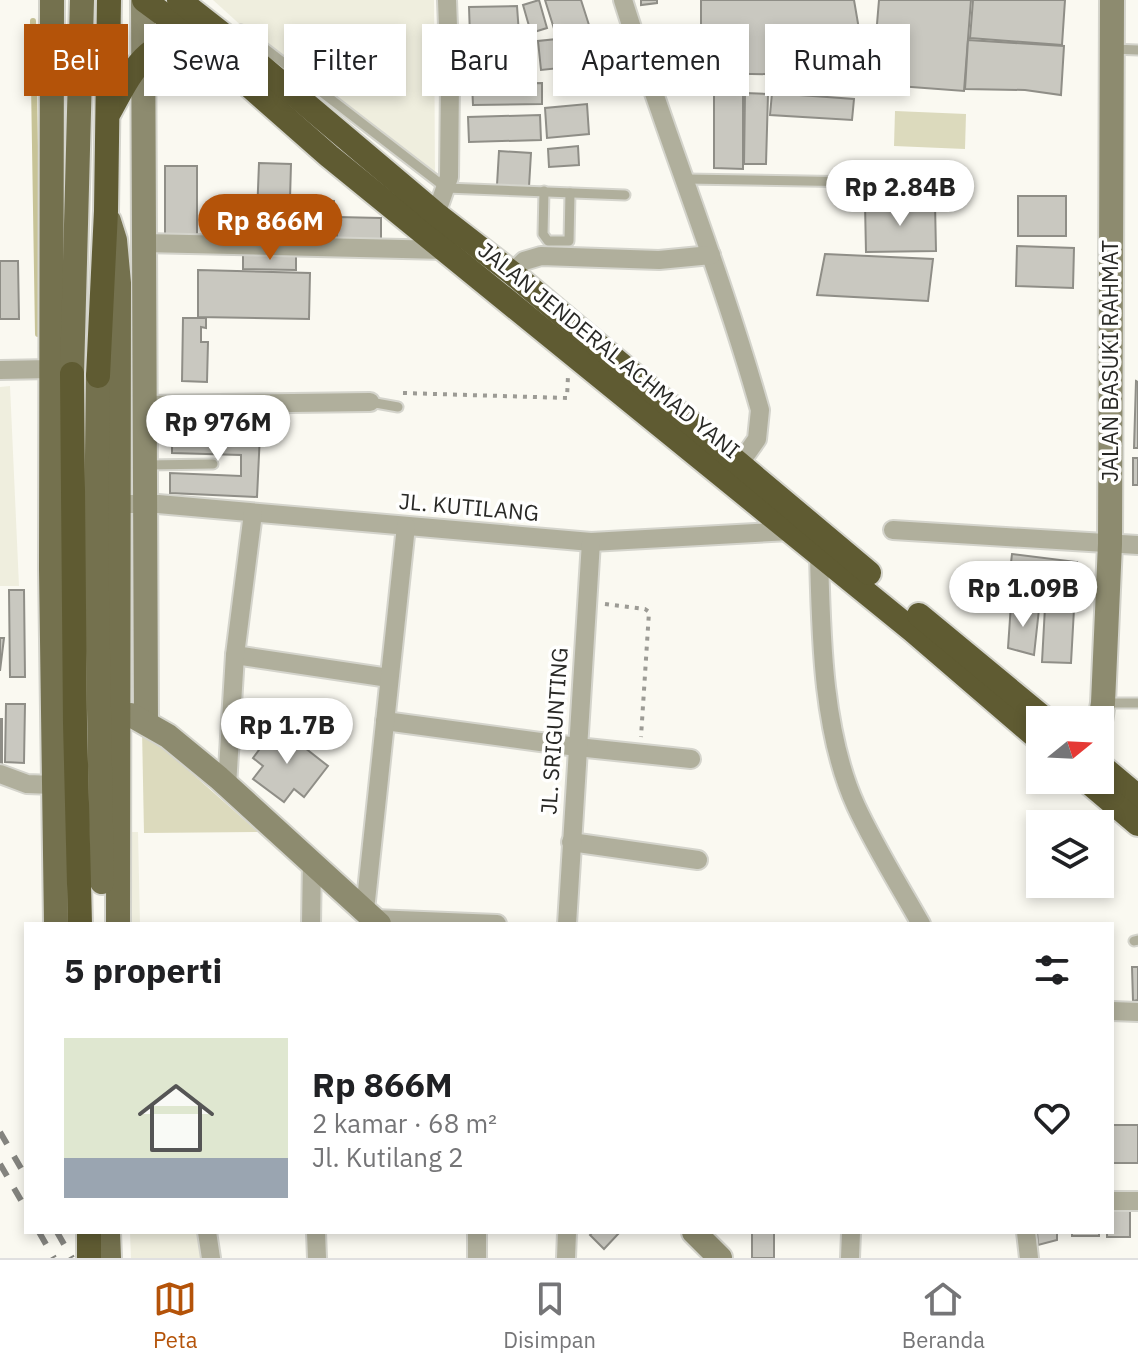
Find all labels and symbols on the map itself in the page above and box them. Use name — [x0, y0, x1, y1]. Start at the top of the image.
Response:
pin: Rp 2.84B — [817, 160, 983, 228]
pin: Rp 866M — [196, 194, 344, 262]
street label: JALAN JENDERAL ACHMAD YANI — [473, 235, 746, 464]
street label: JALAN BASUKI RAHMAT — [1095, 239, 1124, 482]
pin: Rp 976M — [144, 395, 292, 463]
street label: JL. KUTILANG — [398, 486, 540, 527]
pin: Rp 1.09B — [940, 561, 1106, 629]
street label: JL. SRIGUNTING — [533, 646, 574, 816]
pin: Rp 1.7B — [213, 698, 361, 766]
north arrow — [1026, 706, 1114, 794]

